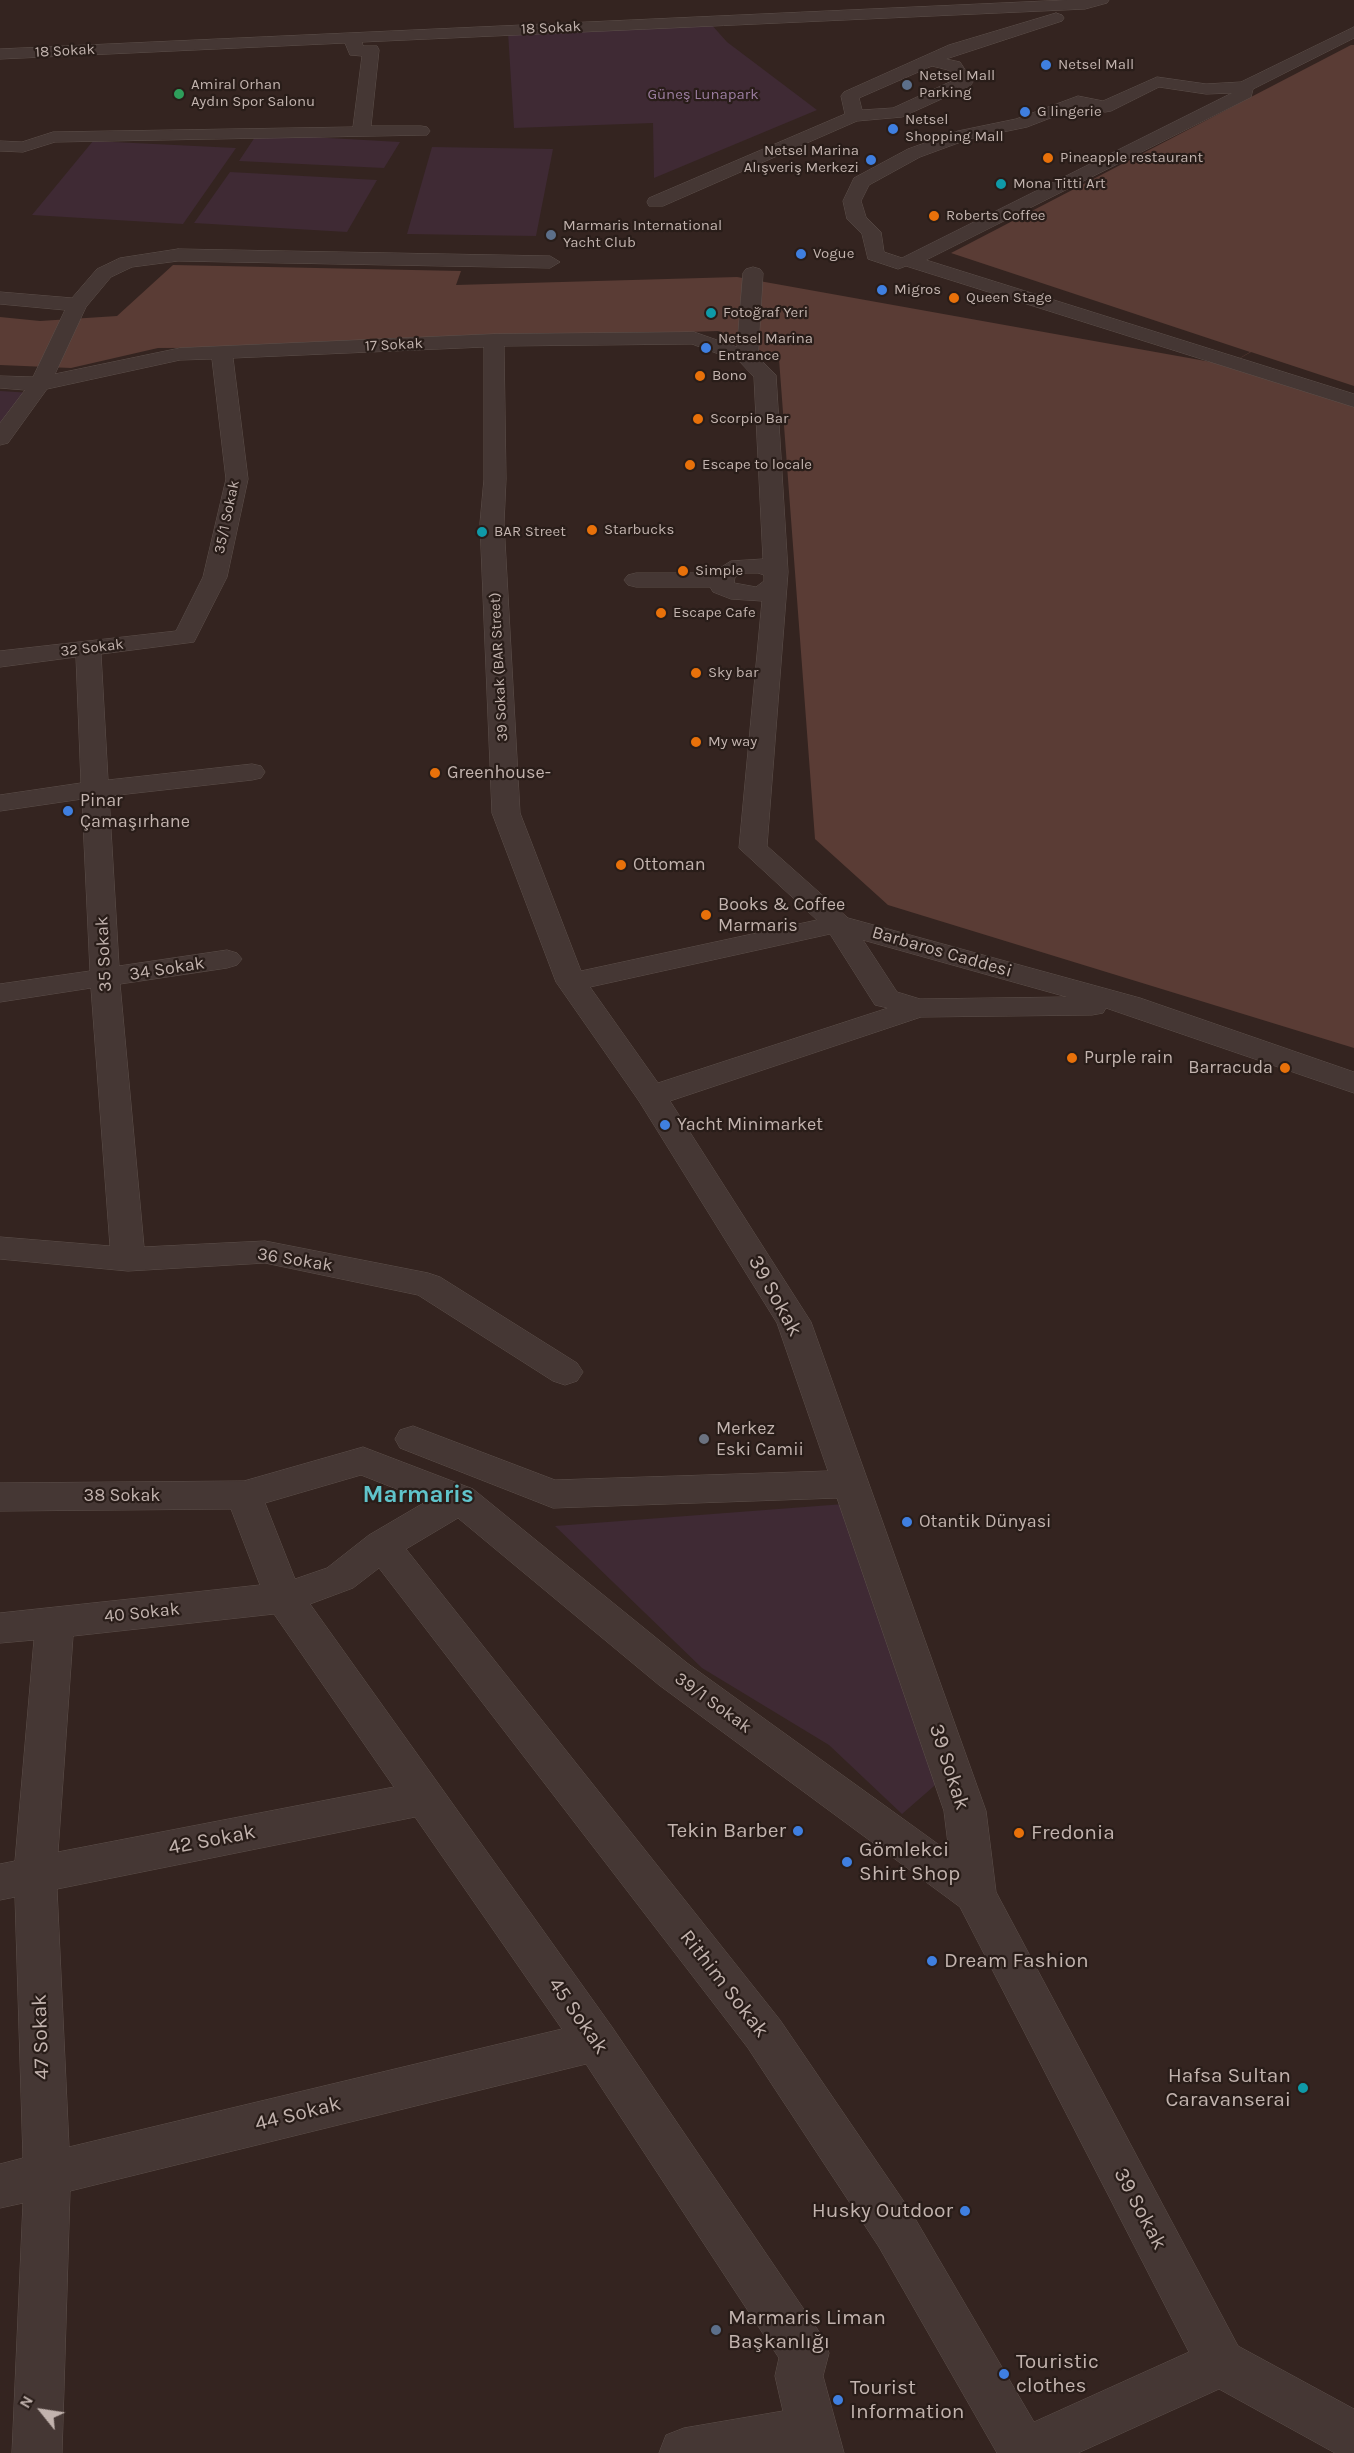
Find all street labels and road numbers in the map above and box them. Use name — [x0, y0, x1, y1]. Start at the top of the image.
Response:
street label: 18 Sokak — [520, 17, 582, 39]
street label: 18 Sokak — [34, 40, 96, 62]
street label: 17 Sokak — [365, 334, 423, 356]
street label: 35/1 Sokak — [210, 479, 244, 555]
street label: 39 Sokak (BAR Street) — [486, 592, 512, 742]
street label: 32 Sokak — [59, 635, 125, 661]
street label: 35 Sokak — [91, 915, 117, 993]
street label: Barbaros Caddesi — [870, 922, 1014, 982]
street label: 34 Sokak — [128, 952, 206, 986]
street label: 36 Sokak — [256, 1243, 334, 1277]
street label: 39 Sokak — [742, 1251, 808, 1341]
street label: 38 Sokak — [84, 1485, 160, 1507]
street label: 40 Sokak — [103, 1598, 181, 1628]
street label: 39/1 Sokak — [670, 1668, 756, 1738]
street label: 39 Sokak — [923, 1721, 975, 1813]
street label: 42 Sokak — [166, 1819, 258, 1861]
street label: Rithim Sokak — [674, 1925, 774, 2043]
street label: 45 Sokak — [542, 1973, 614, 2059]
street label: 47 Sokak — [27, 1994, 55, 2080]
street label: 44 Sokak — [252, 2091, 344, 2137]
street label: 39 Sokak — [1108, 2164, 1172, 2254]

